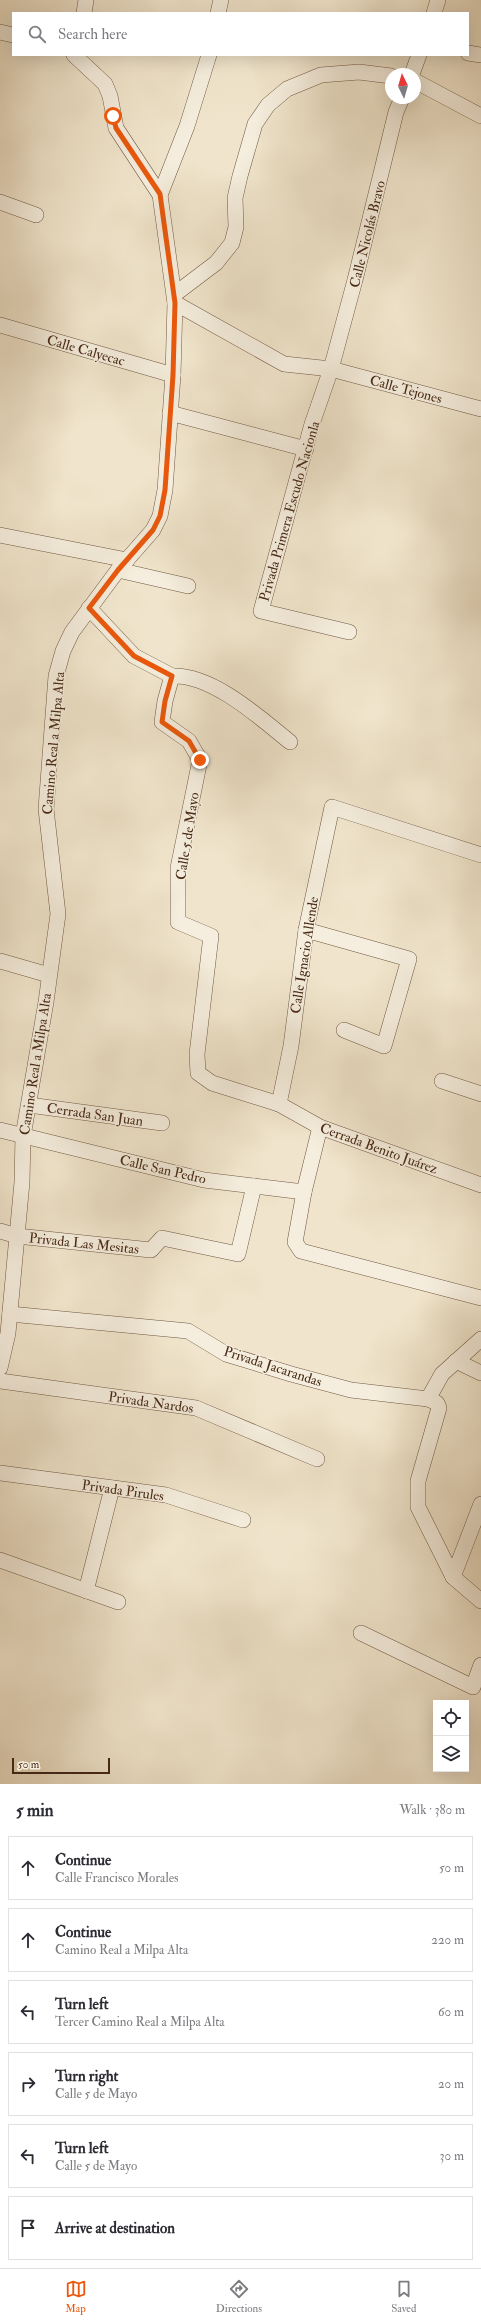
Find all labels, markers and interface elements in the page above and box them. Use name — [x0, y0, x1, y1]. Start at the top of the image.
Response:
search box — [12, 12, 469, 56]
icon: search — [26, 23, 48, 45]
text: Search here — [58, 25, 127, 44]
north arrow — [385, 68, 421, 104]
route start — [104, 107, 122, 125]
street label: Calle Nicolás Bravo — [346, 179, 389, 289]
street label: Calle Calyecac — [45, 331, 127, 371]
street label: Calle Tejones — [368, 372, 444, 407]
street label: Privada Primera Escudo Nacionla — [256, 419, 323, 603]
street label: Camino Real a Milpa Alta — [39, 671, 69, 815]
route end — [191, 751, 209, 769]
street label: Calle 5 de Mayo — [172, 791, 204, 881]
street label: Calle Ignacio Allende — [287, 895, 322, 1015]
street label: Camino Real a Milpa Alta — [16, 992, 56, 1136]
street label: Cerrada San Juan — [46, 1099, 144, 1130]
street label: Cerrada Benito Juárez — [318, 1119, 440, 1178]
street label: Calle San Pedro — [118, 1151, 208, 1188]
street label: Privada Las Mesitas — [28, 1229, 140, 1258]
street label: Privada Jacarandas — [222, 1343, 324, 1390]
street label: Privada Nardos — [107, 1388, 195, 1417]
street label: Privada Pirules — [81, 1476, 165, 1505]
map controls — [433, 1700, 469, 1772]
button: locate — [433, 1700, 469, 1736]
button: layers — [433, 1736, 469, 1772]
scale bar — [12, 1756, 110, 1775]
text: 50 m — [18, 1758, 39, 1771]
text: 5 min — [16, 1800, 54, 1821]
text: Walk · 380 m — [399, 1802, 465, 1818]
text: Continue — [55, 1851, 111, 1870]
icon: ahead — [17, 1857, 39, 1879]
text: 50 m — [439, 1860, 464, 1876]
text: Calle Francisco Morales — [55, 1870, 179, 1886]
text: Continue — [55, 1923, 111, 1942]
icon: ahead — [17, 1929, 39, 1951]
text: 220 m — [431, 1932, 464, 1948]
text: Camino Real a Milpa Alta — [55, 1942, 188, 1958]
text: Turn left — [55, 1995, 109, 2014]
icon: left — [17, 2001, 39, 2023]
text: 60 m — [438, 2004, 464, 2020]
text: Tercer Camino Real a Milpa Alta — [55, 2014, 225, 2030]
text: Turn right — [55, 2067, 118, 2086]
icon: right — [17, 2073, 39, 2095]
text: 20 m — [438, 2076, 464, 2092]
text: Calle 5 de Mayo — [55, 2086, 137, 2102]
text: Turn left — [55, 2139, 109, 2158]
icon: left — [17, 2145, 39, 2167]
text: 30 m — [440, 2148, 464, 2164]
text: Calle 5 de Mayo — [55, 2158, 137, 2174]
icon: arrive — [17, 2217, 39, 2239]
text: Arrive at destination — [55, 2219, 175, 2238]
tab: Map — [65, 2278, 87, 2315]
tab: Directions — [216, 2278, 262, 2315]
tab: Saved — [391, 2278, 416, 2315]

